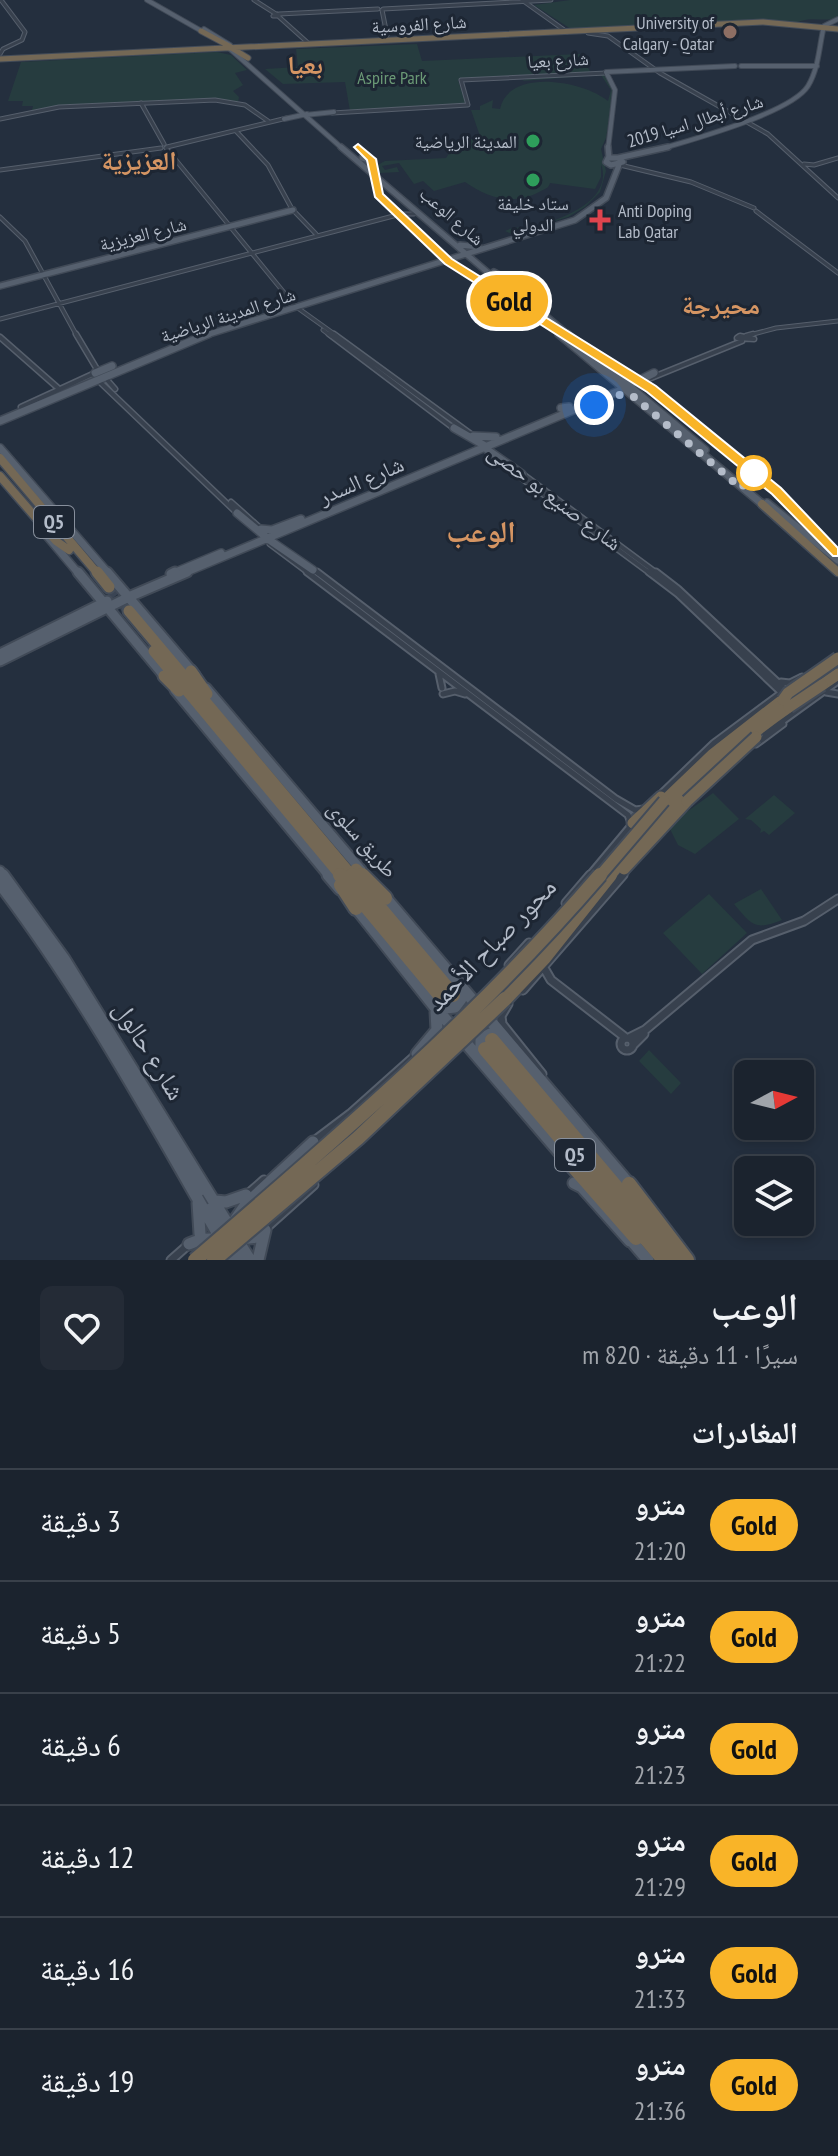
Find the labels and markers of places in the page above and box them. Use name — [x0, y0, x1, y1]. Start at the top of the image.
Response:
place label: University of Calgary - Qatar — [623, 11, 715, 55]
marker: University of Calgary - Qatar — [721, 23, 739, 41]
place label: المدينة الرياضية — [415, 130, 517, 153]
marker: المدينة الرياضية — [524, 132, 542, 150]
marker: ستاد خليفة الدولي — [524, 171, 542, 189]
place label: ستاد خليفة الدولي — [497, 192, 569, 239]
place label: Anti Doping Lab Qatar — [618, 199, 692, 243]
marker: Anti Doping Lab Qatar — [589, 209, 611, 231]
unlabelled marker — [737, 456, 771, 490]

